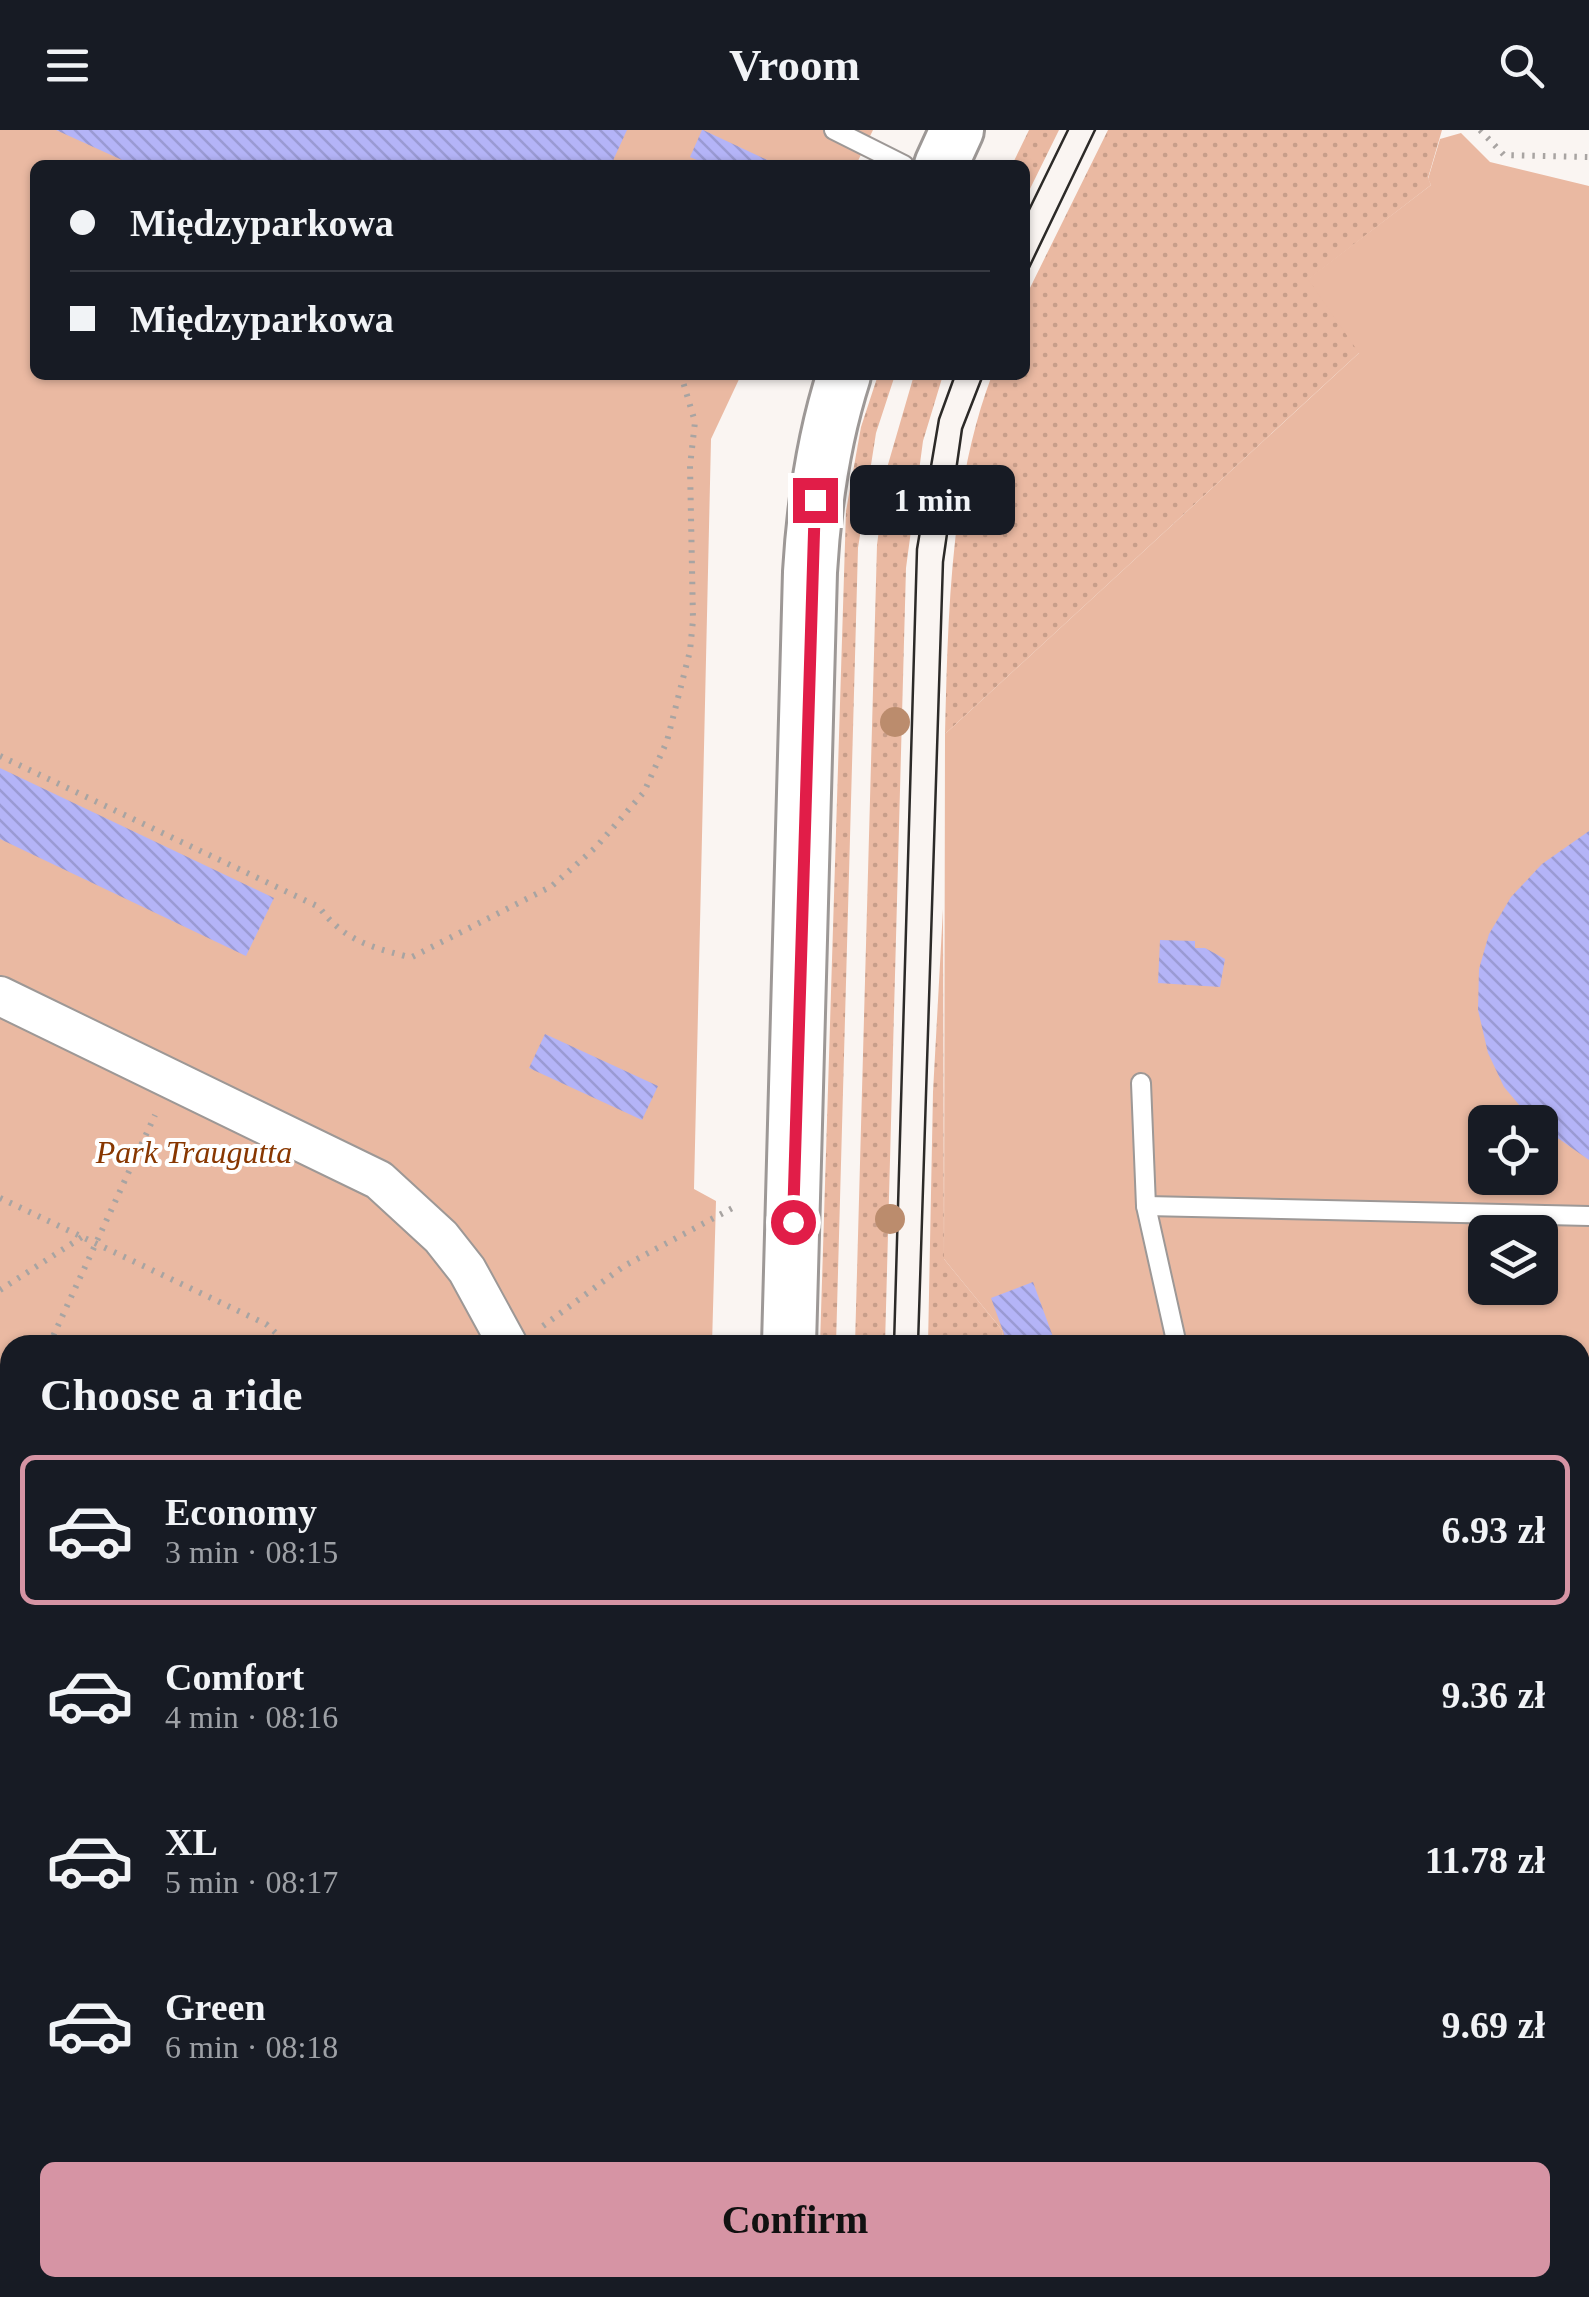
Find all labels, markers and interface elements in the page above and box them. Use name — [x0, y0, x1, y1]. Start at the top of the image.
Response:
icon: menu — [40, 38, 95, 93]
icon: search — [1494, 38, 1549, 93]
text: Vroom — [729, 40, 860, 90]
text: Międzyparkowa — [130, 202, 394, 244]
text: Międzyparkowa — [130, 298, 394, 340]
callout: 1 min — [850, 465, 1015, 535]
route end — [793, 478, 838, 523]
text: 1 min — [894, 482, 971, 518]
map controls — [1468, 1105, 1558, 1305]
button: locate — [1468, 1105, 1558, 1195]
park label: Park Traugutta — [95, 1134, 292, 1170]
route start — [771, 1200, 816, 1245]
button: layers — [1468, 1215, 1558, 1305]
text: Choose a ride — [40, 1370, 303, 1420]
icon: car — [45, 1485, 135, 1575]
text: Economy — [165, 1491, 317, 1533]
text: 6.93 zł — [1442, 1509, 1545, 1551]
text: 3 min · 08:15 — [165, 1534, 338, 1570]
icon: car — [45, 1650, 135, 1740]
text: Comfort — [165, 1656, 304, 1698]
text: 9.36 zł — [1442, 1674, 1545, 1716]
text: 4 min · 08:16 — [165, 1699, 338, 1735]
icon: car — [45, 1815, 135, 1905]
text: XL — [165, 1821, 218, 1863]
text: 11.78 zł — [1425, 1839, 1545, 1881]
text: 5 min · 08:17 — [165, 1864, 338, 1900]
icon: car — [45, 1980, 135, 2070]
text: Green — [165, 1986, 266, 2028]
text: 9.69 zł — [1442, 2004, 1545, 2046]
text: 6 min · 08:18 — [165, 2029, 338, 2065]
button: Confirm — [40, 2162, 1550, 2277]

